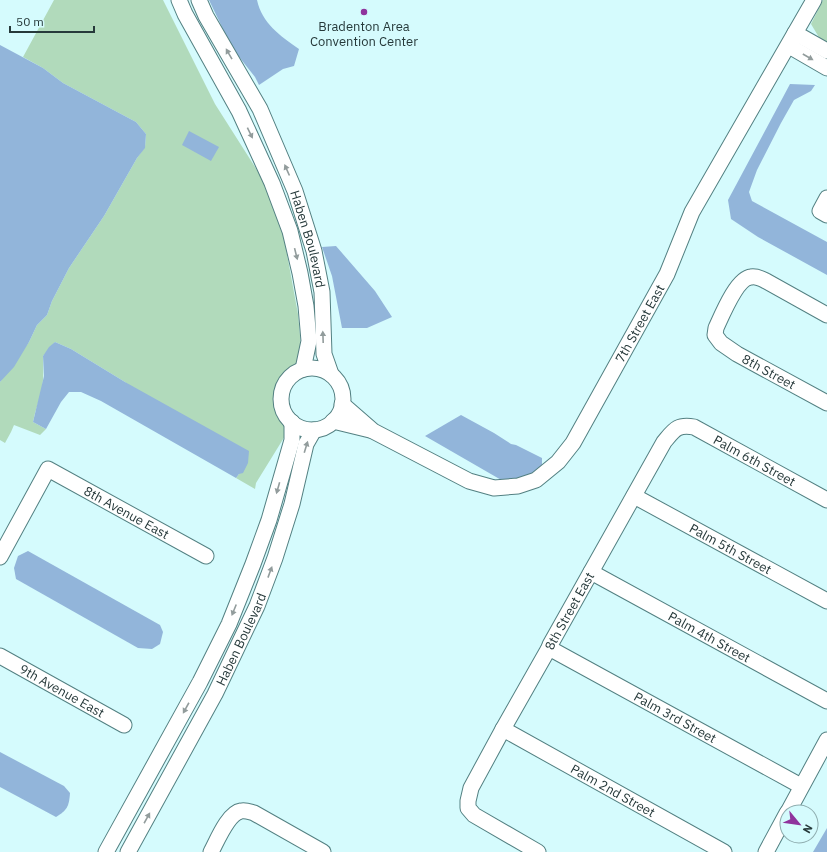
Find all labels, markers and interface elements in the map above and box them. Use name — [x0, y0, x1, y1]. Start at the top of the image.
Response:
marker: Bradenton Area Convention Center — [359, 7, 369, 17]
scale bar — [10, 8, 94, 34]
text: 50 m — [16, 14, 44, 29]
place label: Bradenton Area Convention Center — [310, 18, 418, 50]
one-way arrow — [225, 48, 232, 60]
one-way arrow — [802, 53, 814, 60]
one-way arrow — [247, 128, 253, 139]
one-way arrow — [283, 164, 289, 176]
street label: Haben Boulevard — [286, 188, 329, 289]
one-way arrow — [293, 249, 299, 261]
street label: 7th Street East — [611, 281, 669, 366]
one-way arrow — [320, 330, 326, 343]
street label: 8th Street — [739, 350, 798, 393]
street label: Palm 6th Street — [710, 431, 798, 490]
one-way arrow — [303, 441, 309, 453]
street label: 8th Avenue East — [81, 482, 172, 543]
one-way arrow — [275, 482, 281, 494]
street label: Palm 5th Street — [686, 520, 775, 578]
one-way arrow — [267, 565, 273, 577]
street label: 8th Street East — [541, 569, 598, 652]
street label: Haben Boulevard — [212, 591, 270, 689]
one-way arrow — [231, 604, 237, 616]
street label: Palm 4th Street — [665, 608, 753, 667]
street label: 9th Avenue East — [16, 660, 107, 721]
street label: Palm 3rd Street — [631, 688, 719, 747]
one-way arrow — [183, 702, 189, 714]
street label: Palm 2nd Street — [568, 760, 658, 821]
north arrow — [779, 804, 819, 844]
one-way arrow — [144, 812, 150, 824]
text: N — [800, 822, 816, 836]

